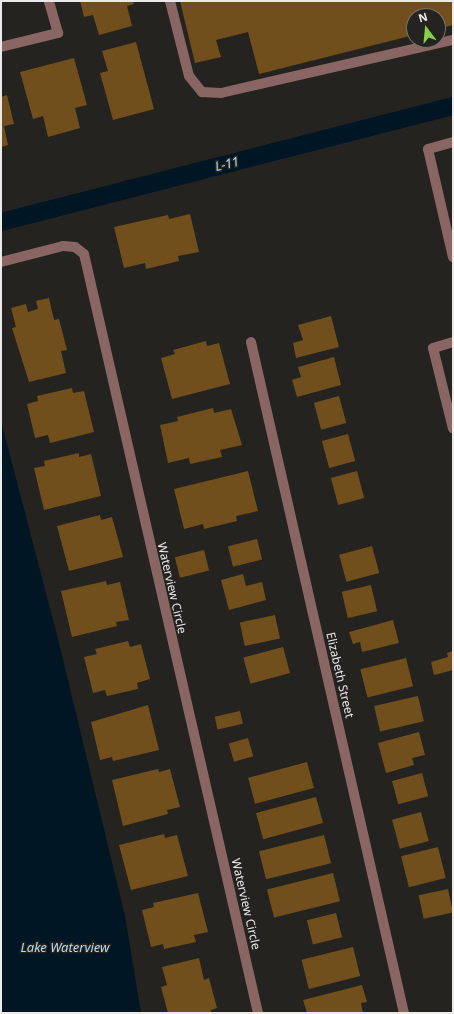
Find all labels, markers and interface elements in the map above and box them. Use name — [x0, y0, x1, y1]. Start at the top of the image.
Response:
north arrow — [406, 8, 446, 48]
text: N — [416, 9, 429, 25]
water label: L-11 — [213, 153, 241, 175]
street label: Waterview Circle — [155, 541, 189, 635]
street label: Elizabeth Street — [323, 631, 357, 719]
street label: Waterview Circle — [229, 857, 263, 951]
water label: Lake Waterview — [21, 939, 109, 955]

